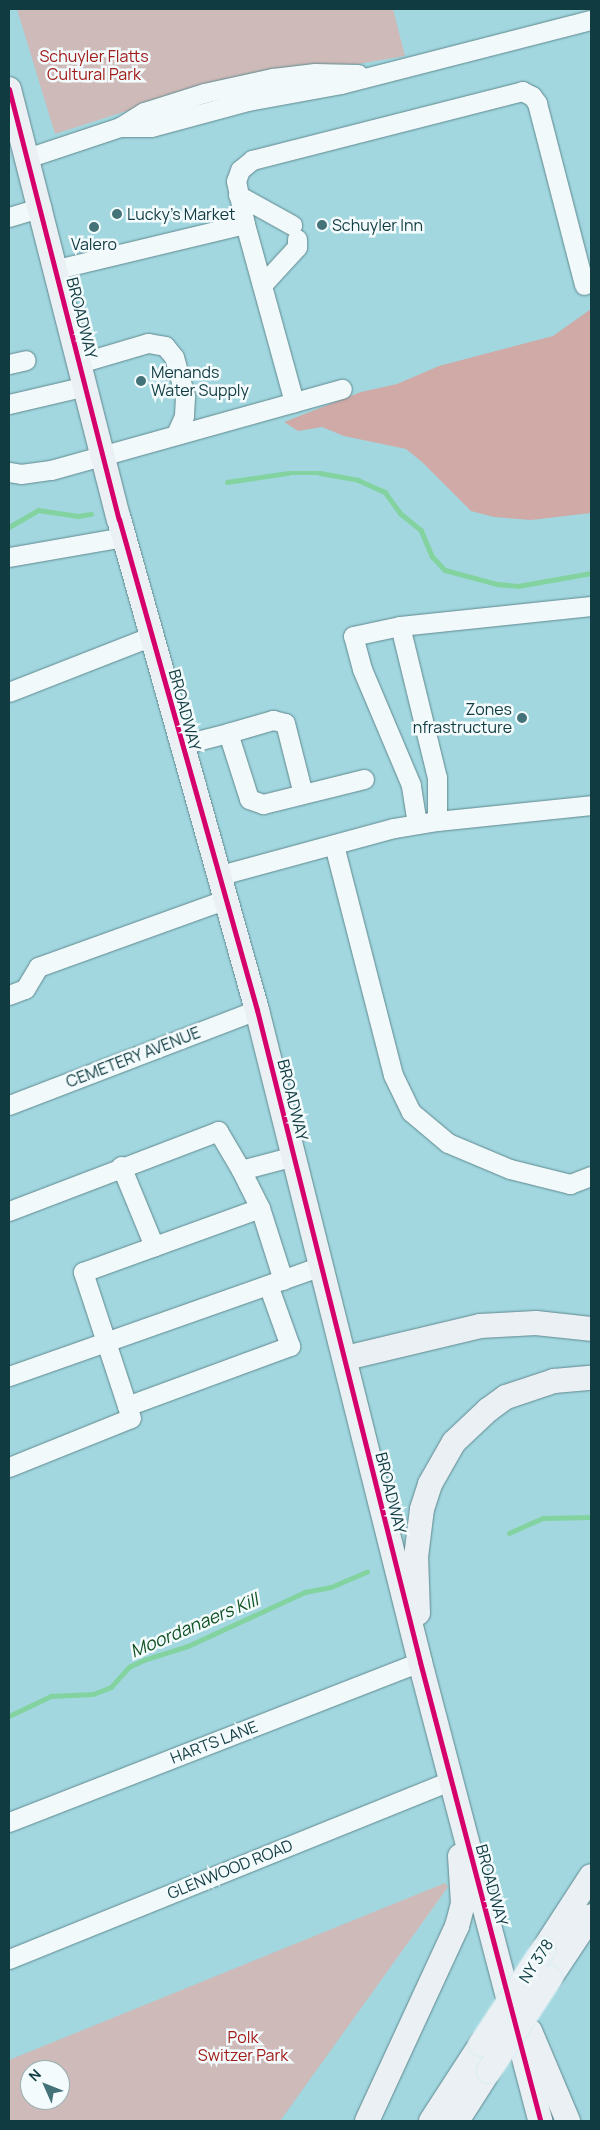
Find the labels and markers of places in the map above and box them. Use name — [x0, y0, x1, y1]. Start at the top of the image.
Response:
place label: Lucky's Market — [127, 204, 235, 224]
marker: Lucky's Market — [111, 208, 123, 220]
place label: Schuyler Inn — [332, 215, 423, 235]
marker: Schuyler Inn — [316, 219, 328, 231]
marker: Valero — [88, 221, 100, 233]
place label: Valero — [71, 234, 117, 254]
place label: Menands Water Supply — [151, 362, 249, 400]
marker: Menands Water Supply — [135, 375, 147, 387]
place label: Zones nfrastructure — [413, 699, 512, 737]
marker: Zones nfrastructure — [516, 712, 528, 724]

